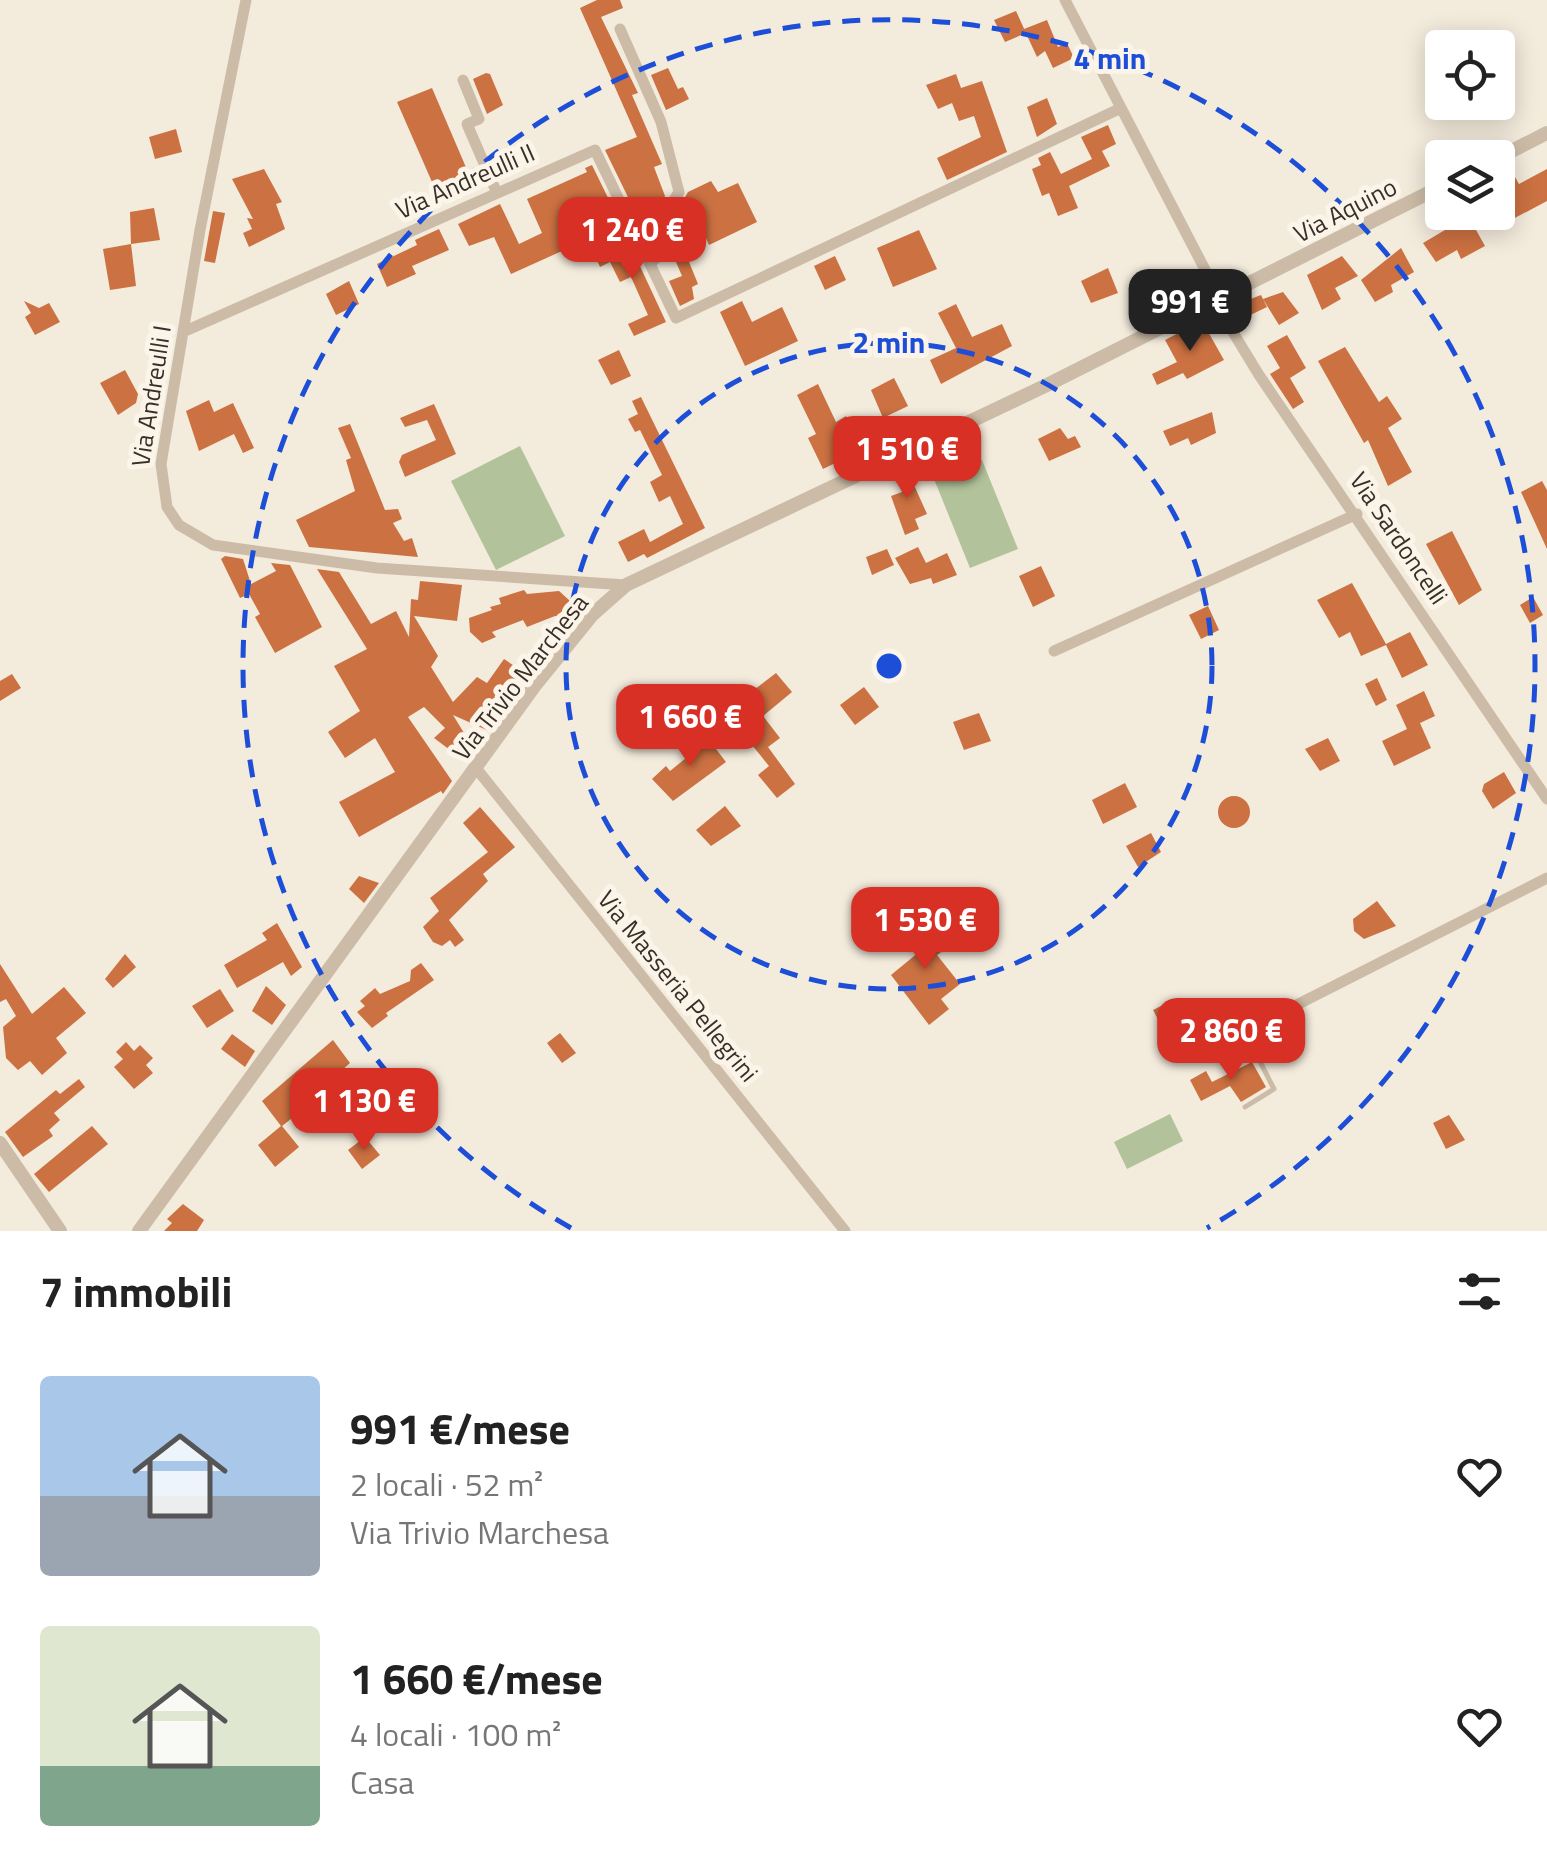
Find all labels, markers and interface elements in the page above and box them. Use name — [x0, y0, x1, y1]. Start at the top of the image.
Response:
map controls — [1425, 30, 1515, 230]
button: locate — [1425, 30, 1515, 120]
text: 4 min — [1074, 35, 1146, 81]
street label: Via Andreulli II — [389, 133, 541, 229]
button: layers — [1425, 140, 1515, 230]
street label: Via Aquino — [1287, 168, 1403, 252]
pin: 1 240 € — [540, 197, 724, 282]
text: 1 240 € — [580, 205, 684, 253]
pin: 991 € — [1120, 269, 1260, 354]
text: 991 € — [1151, 277, 1229, 325]
text: 2 min — [853, 319, 925, 365]
street label: Via Andreulli I — [121, 323, 181, 469]
pin: 1 510 € — [815, 416, 999, 501]
text: 1 510 € — [855, 424, 959, 472]
street label: Via Sardoncelli — [1341, 464, 1457, 612]
street label: Via Trivio Marchesa — [443, 585, 598, 768]
centre of rings — [871, 648, 907, 684]
pin: 1 660 € — [598, 684, 782, 769]
text: 1 660 € — [638, 692, 742, 740]
street label: Via Masseria Pellegrini — [589, 882, 767, 1090]
pin: 1 530 € — [833, 887, 1017, 972]
text: 1 530 € — [873, 895, 977, 943]
pin: 2 860 € — [1139, 998, 1323, 1083]
text: 2 860 € — [1179, 1006, 1283, 1054]
pin: 1 130 € — [272, 1068, 456, 1153]
text: 1 130 € — [312, 1076, 416, 1124]
text: 7 immobili — [40, 1259, 232, 1323]
icon: filters — [1452, 1264, 1507, 1319]
text: 991 €/mese — [350, 1396, 570, 1460]
icon: home — [120, 1416, 240, 1536]
icon: heart — [1452, 1449, 1507, 1504]
text: 2 locali · 52 m² — [350, 1460, 543, 1508]
text: Via Trivio Marchesa — [350, 1508, 609, 1556]
text: 1 660 €/mese — [350, 1646, 603, 1710]
icon: home — [120, 1666, 240, 1786]
icon: heart — [1452, 1699, 1507, 1754]
text: 4 locali · 100 m² — [350, 1710, 561, 1758]
text: Casa — [350, 1758, 414, 1806]

